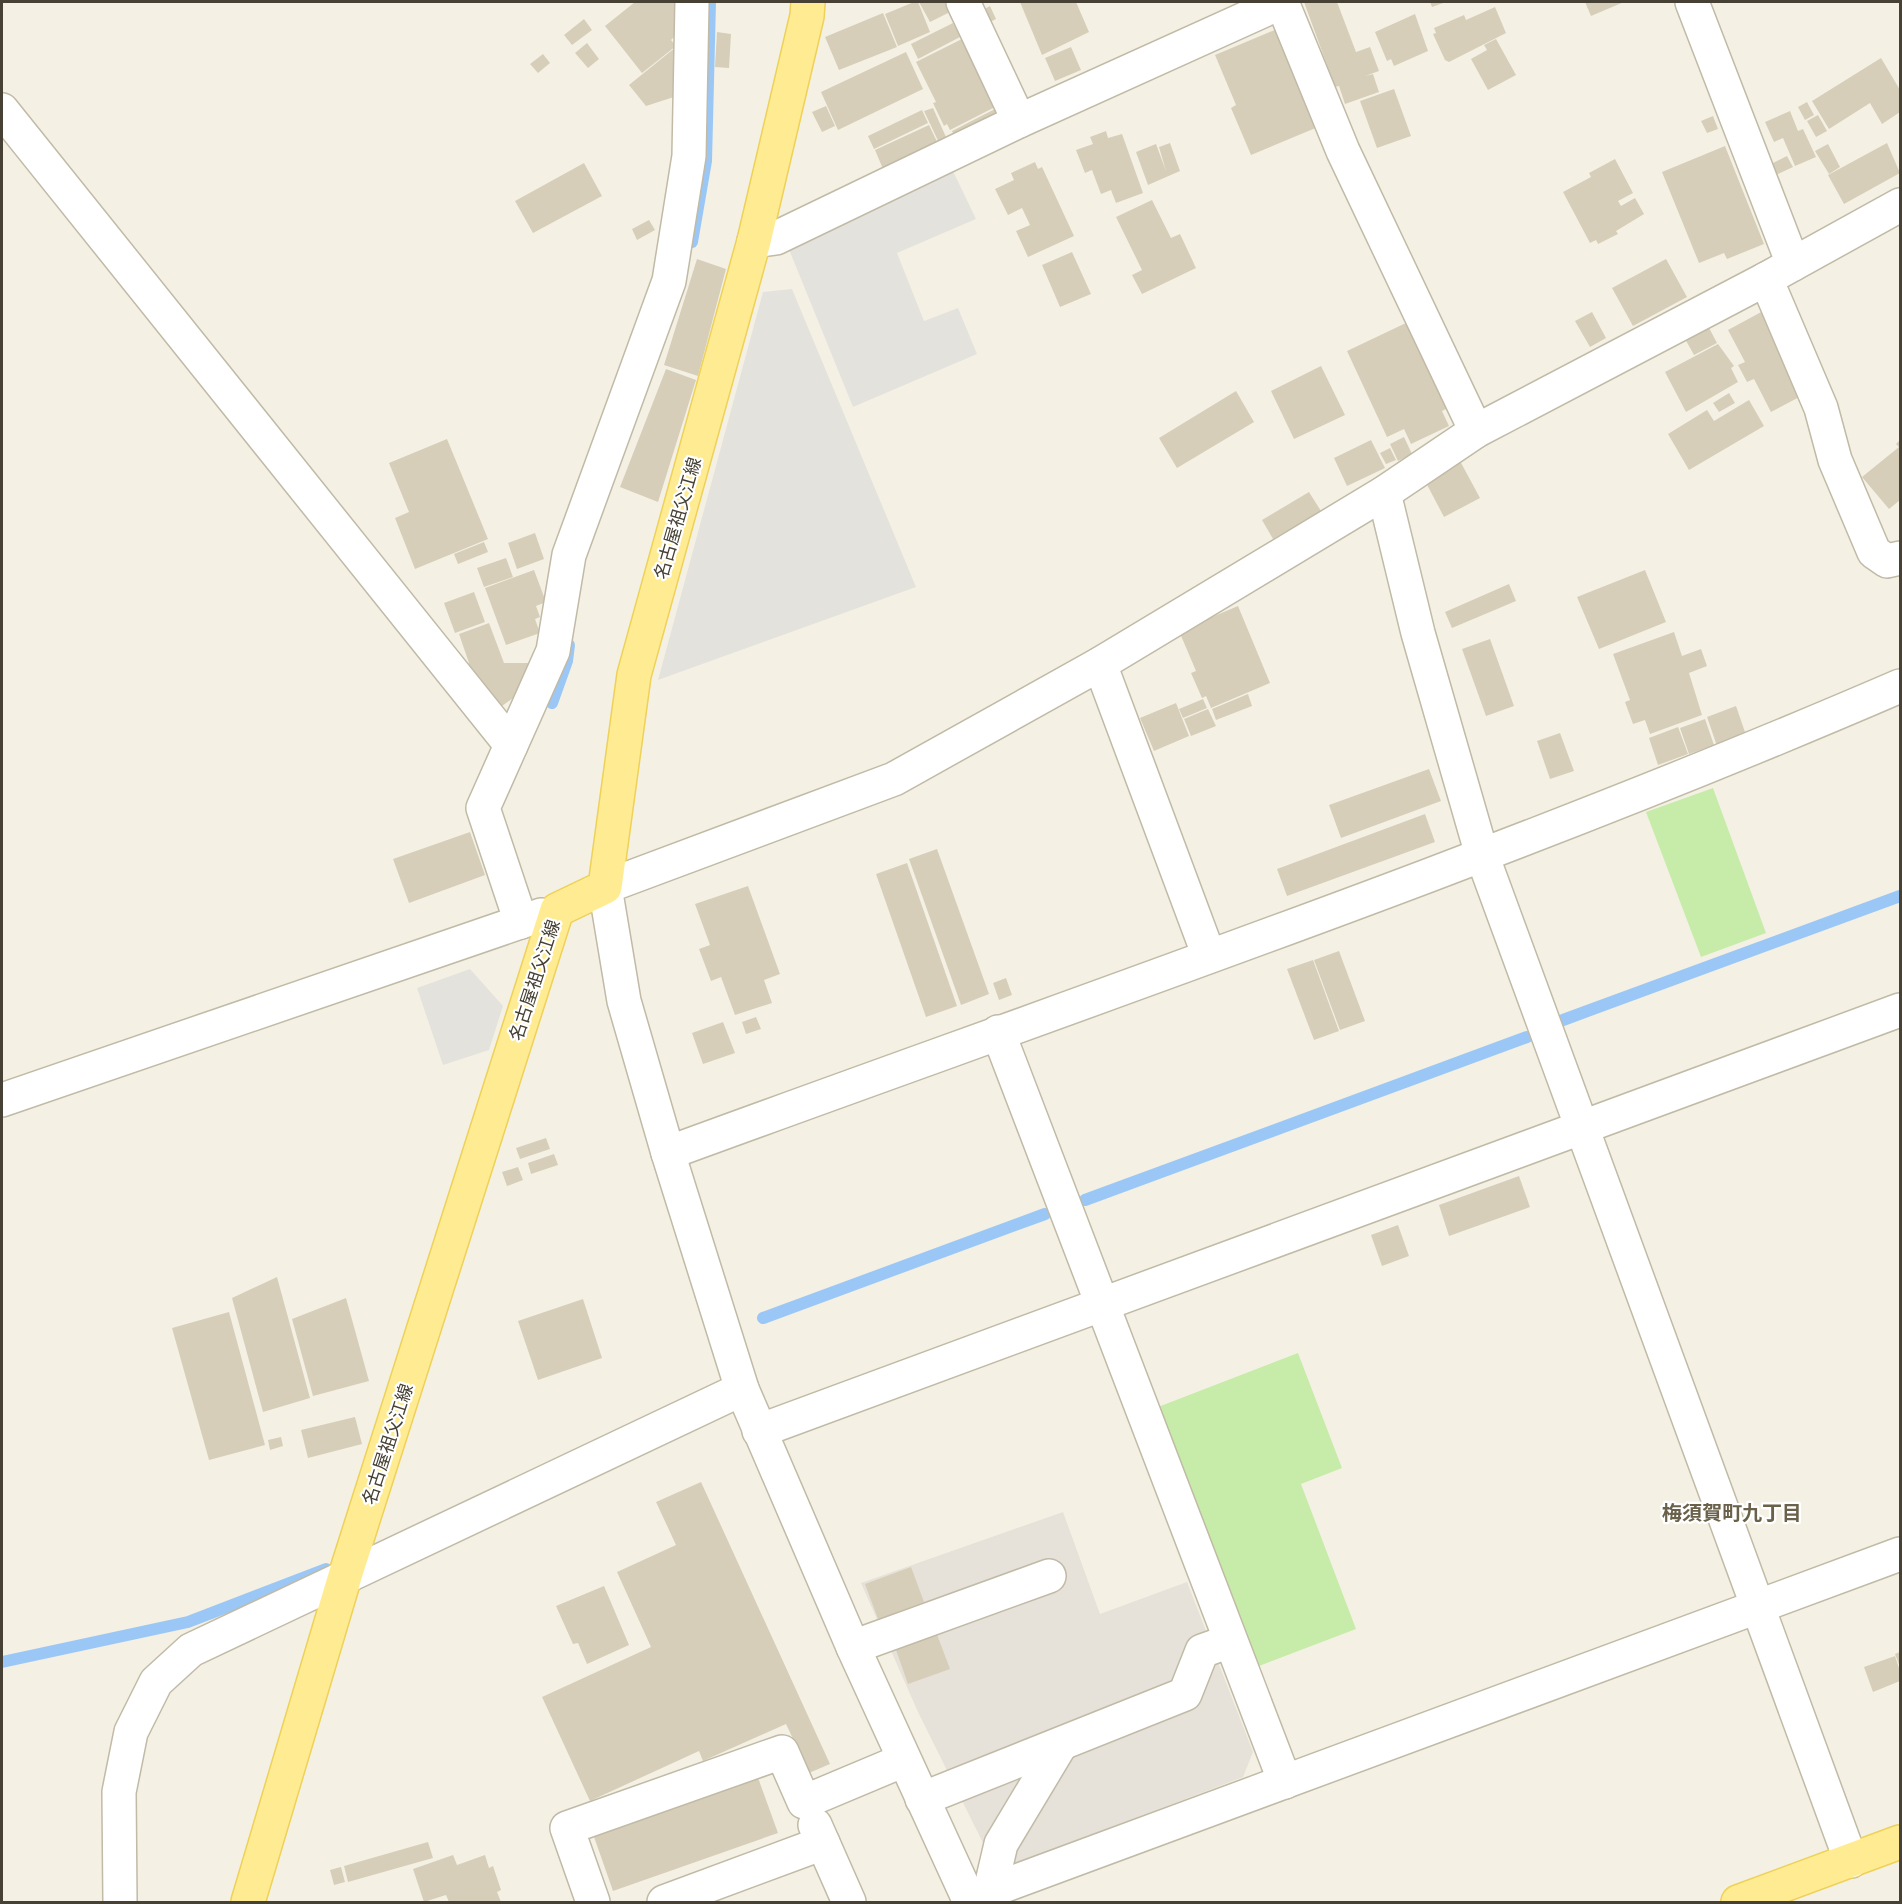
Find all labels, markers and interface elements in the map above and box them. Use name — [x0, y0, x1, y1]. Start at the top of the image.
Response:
street label: 名古屋祖父江線 — [648, 454, 706, 582]
street label: 名古屋祖父江線 — [503, 916, 565, 1044]
street label: 名古屋祖父江線 — [356, 1380, 418, 1508]
district label: 梅須賀町九丁目 — [1662, 1499, 1802, 1526]

